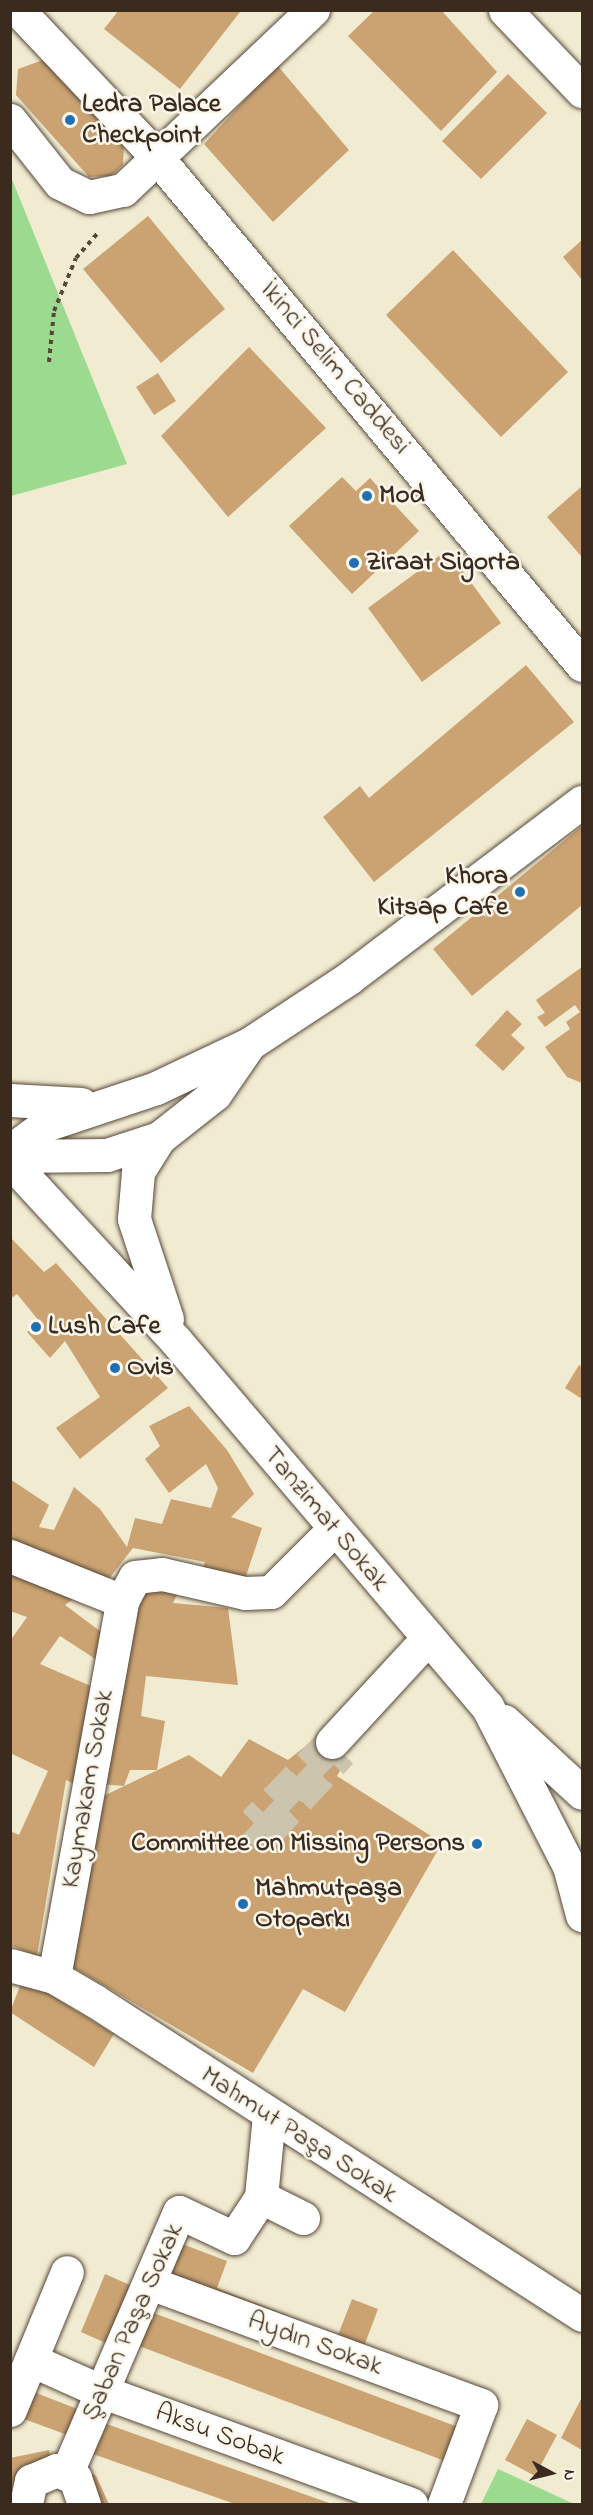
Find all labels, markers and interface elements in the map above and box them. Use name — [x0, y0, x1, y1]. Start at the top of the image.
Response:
place label: Ledra Palace Checkpoint — [82, 88, 221, 151]
marker: Ledra Palace Checkpoint — [63, 113, 77, 127]
street label: İkinci Selim Caddesi — [253, 275, 417, 461]
place label: Mod — [379, 480, 425, 512]
marker: Mod — [360, 489, 374, 503]
place label: Ziraat Sigorta — [366, 547, 520, 579]
marker: Ziraat Sigorta — [347, 556, 361, 570]
place label: Khora Kitsap Cafe — [377, 860, 508, 923]
marker: Khora Kitsap Cafe — [513, 885, 527, 899]
place label: Lush Cafe — [48, 1311, 161, 1343]
marker: Lush Cafe — [29, 1320, 43, 1334]
place label: Ovis — [127, 1352, 174, 1384]
marker: Ovis — [108, 1361, 122, 1375]
street label: Tanzimat Sokak — [256, 1440, 396, 1598]
street label: Kaymakam Sokak — [55, 1687, 121, 1891]
place label: Committee on Missing Persons — [131, 1828, 465, 1860]
marker: Committee on Missing Persons — [470, 1837, 484, 1851]
place label: Mahmutpaşa Otoparkı — [255, 1872, 402, 1935]
marker: Mahmutpaşa Otoparkı — [236, 1897, 250, 1911]
street label: Mahmut Paşa Sokak — [194, 2059, 404, 2211]
street label: Şaban Paşa Sokak — [75, 2218, 191, 2426]
street label: Aydın Sokak — [243, 2305, 387, 2383]
street label: Aksu Sobak — [151, 2397, 289, 2473]
north arrow — [521, 2443, 581, 2503]
text: N — [556, 2468, 581, 2482]

